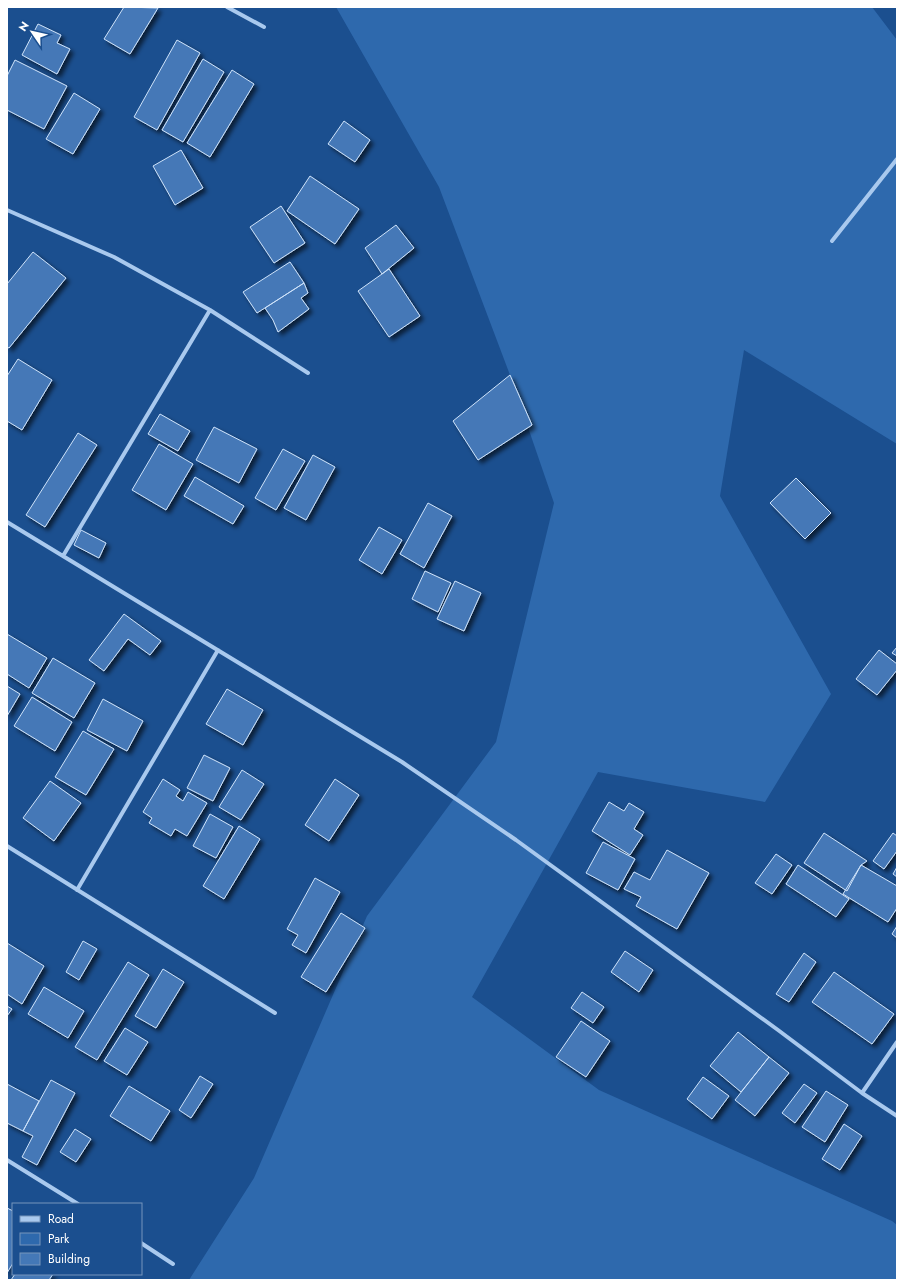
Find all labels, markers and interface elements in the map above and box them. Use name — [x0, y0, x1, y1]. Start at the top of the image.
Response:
north arrow — [12, 12, 52, 52]
text: N — [15, 18, 33, 35]
legend — [12, 1203, 142, 1275]
text: Road — [48, 1210, 74, 1228]
text: Park — [48, 1230, 70, 1248]
text: Building — [48, 1250, 90, 1268]

